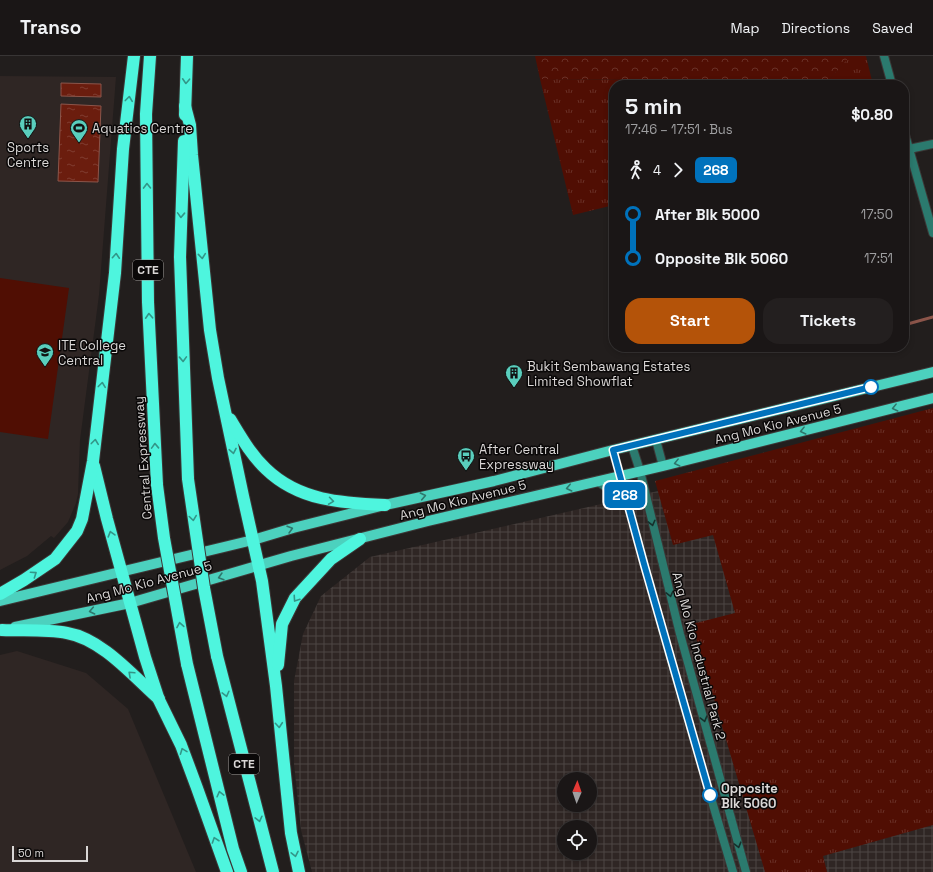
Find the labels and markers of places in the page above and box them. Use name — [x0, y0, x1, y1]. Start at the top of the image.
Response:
building icon: Sports Centre — [18, 114, 38, 139]
sports icon: Aquatics Centre — [69, 118, 89, 143]
place label: Aquatics Centre — [92, 120, 193, 137]
place label: Sports Centre — [7, 139, 49, 171]
place label: ITE College Central — [58, 337, 126, 369]
school or university icon: ITE College Central — [35, 342, 55, 367]
place label: Bukit Sembawang Estates Limited Showflat — [527, 358, 691, 390]
building icon: Bukit Sembawang Estates Limited Showflat — [504, 363, 524, 388]
unlabelled marker — [863, 379, 879, 395]
place label: After Central Expressway — [479, 441, 559, 473]
bus stop icon: After Central Expressway — [456, 446, 476, 471]
place label: Opposite Blk 5060 — [721, 780, 778, 812]
marker: Opposite Blk 5060 — [702, 787, 718, 803]

